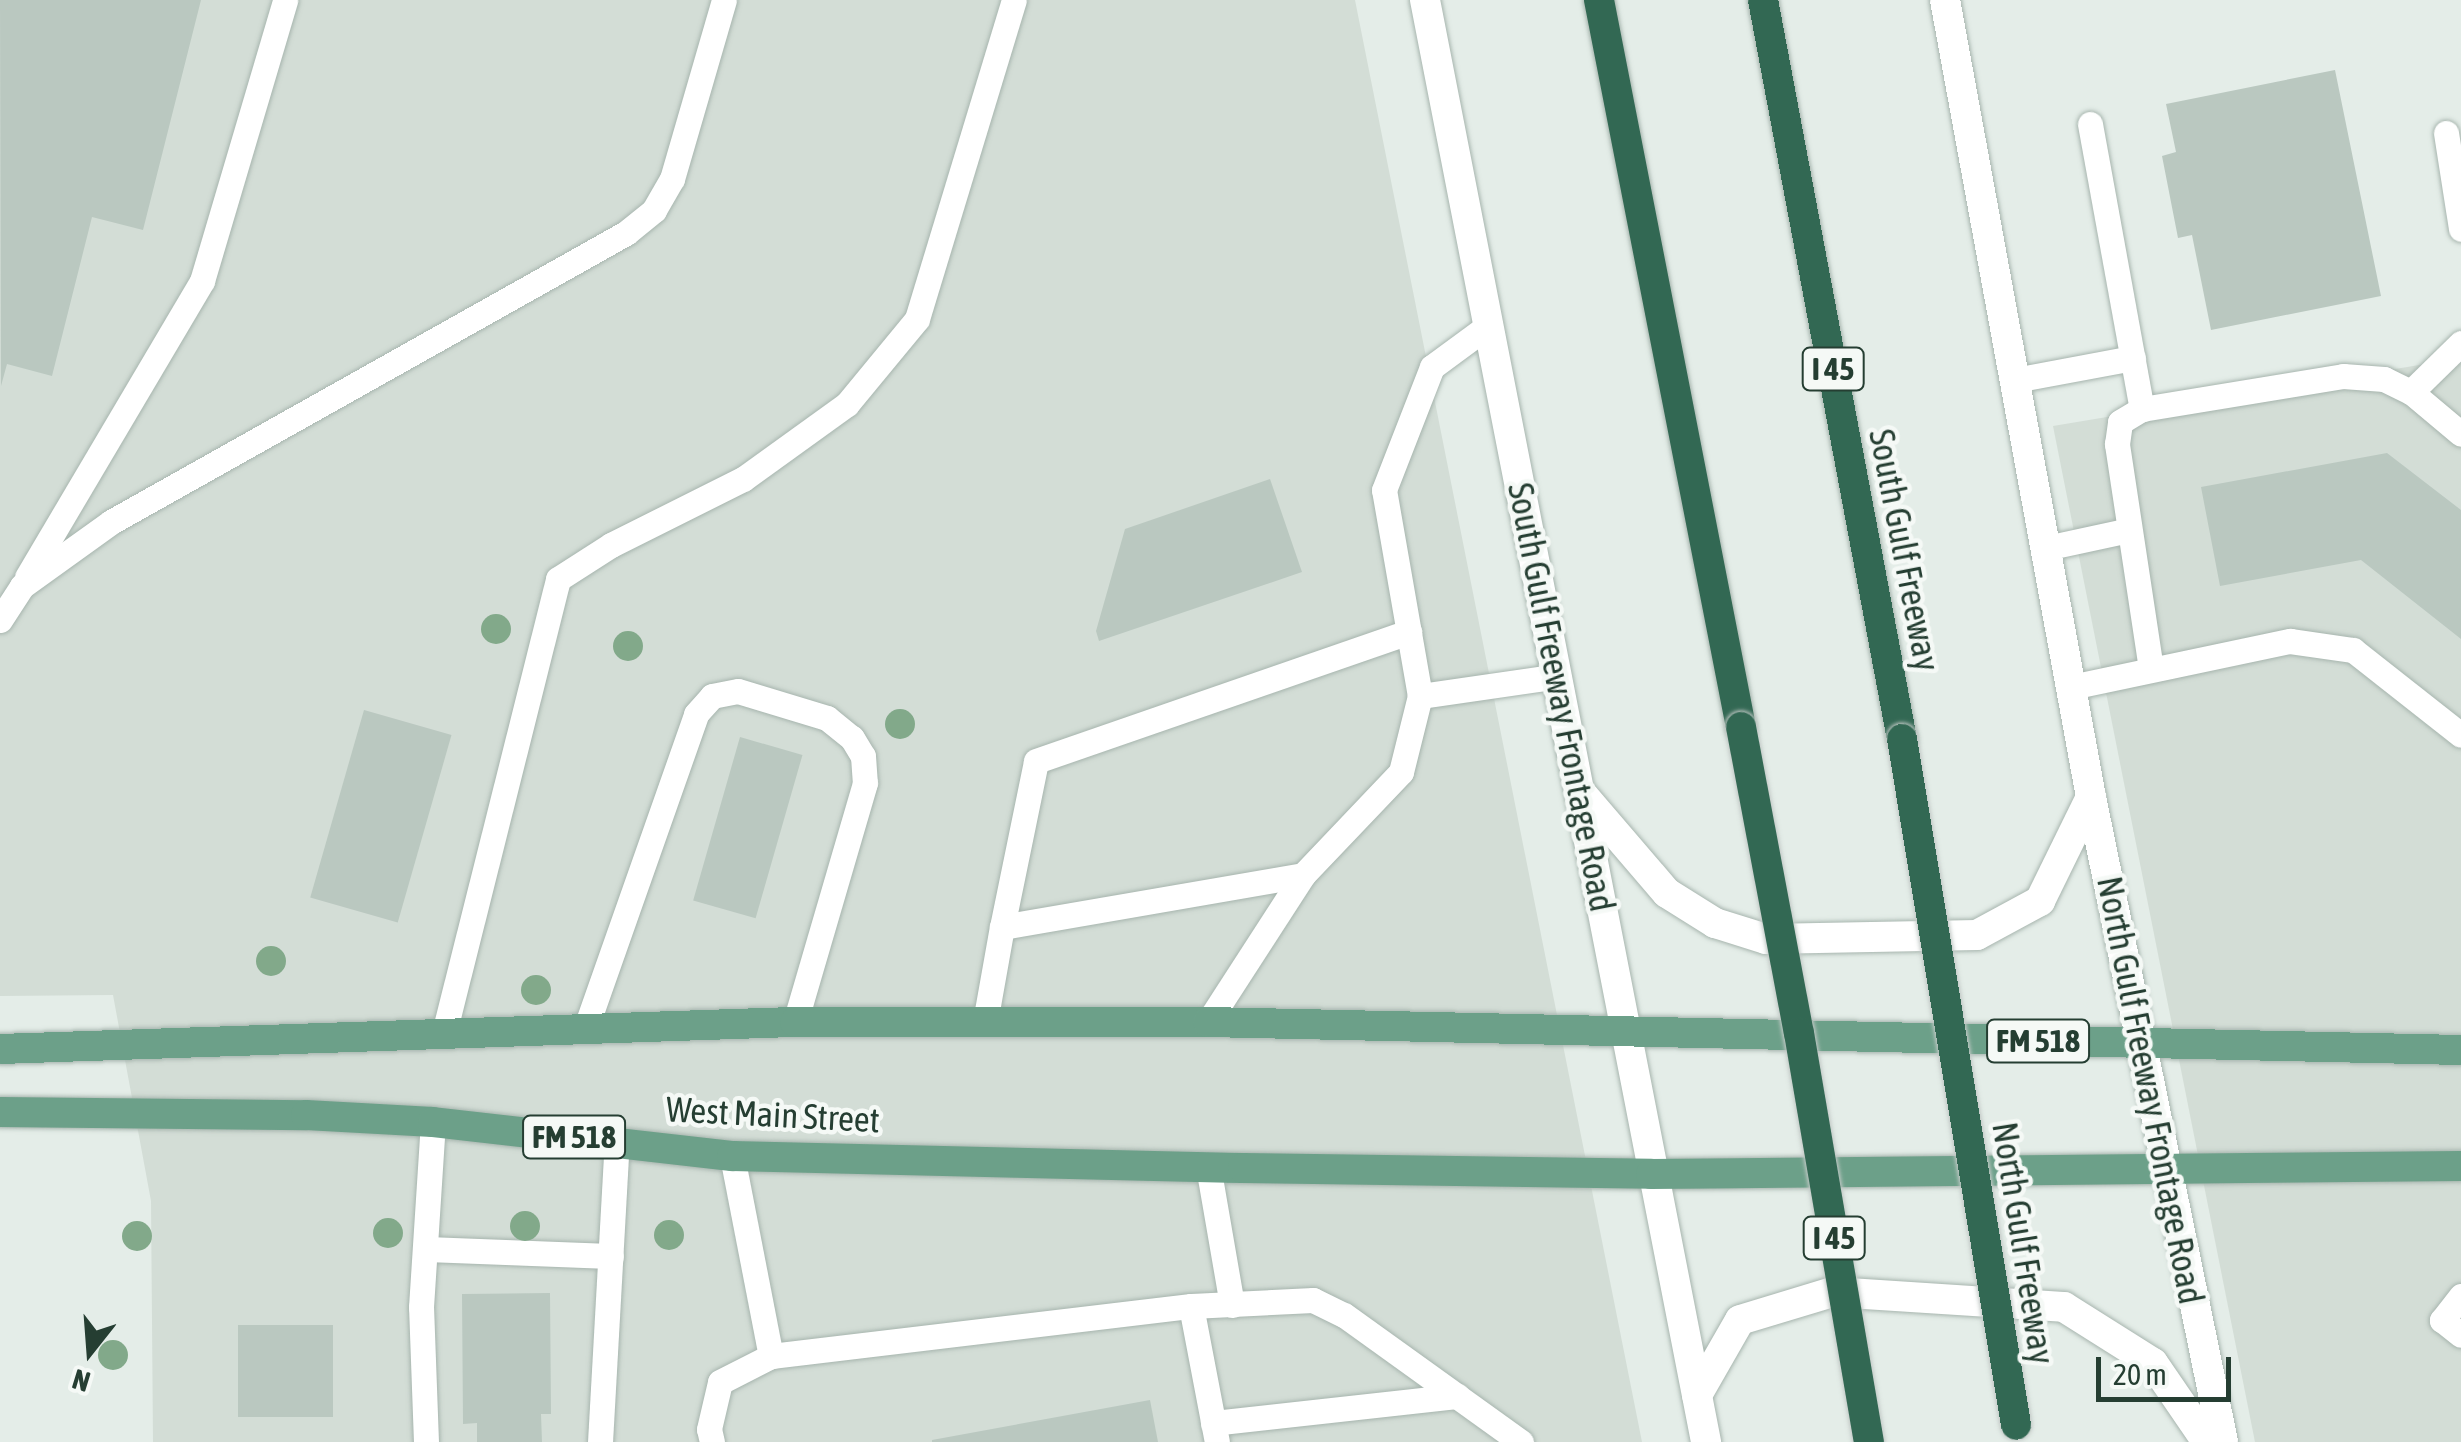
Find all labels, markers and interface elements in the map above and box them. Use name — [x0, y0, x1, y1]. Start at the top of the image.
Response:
road number: I 45 — [1800, 342, 1866, 396]
street label: South Gulf Freeway — [1861, 426, 1949, 674]
street label: South Gulf Freeway Frontage Road — [1500, 479, 1624, 915]
street label: North Gulf Freeway Frontage Road — [2089, 873, 2213, 1307]
road number: FM 518 — [1986, 1014, 2090, 1068]
street label: West Main Street — [665, 1087, 881, 1141]
road number: FM 518 — [522, 1110, 626, 1164]
street label: North Gulf Freeway — [1984, 1119, 2064, 1367]
road number: I 45 — [1802, 1211, 1866, 1265]
north arrow — [40, 1302, 140, 1402]
scale bar — [2101, 1337, 2236, 1399]
text: 20 m — [2113, 1357, 2167, 1391]
text: N — [69, 1363, 94, 1398]

